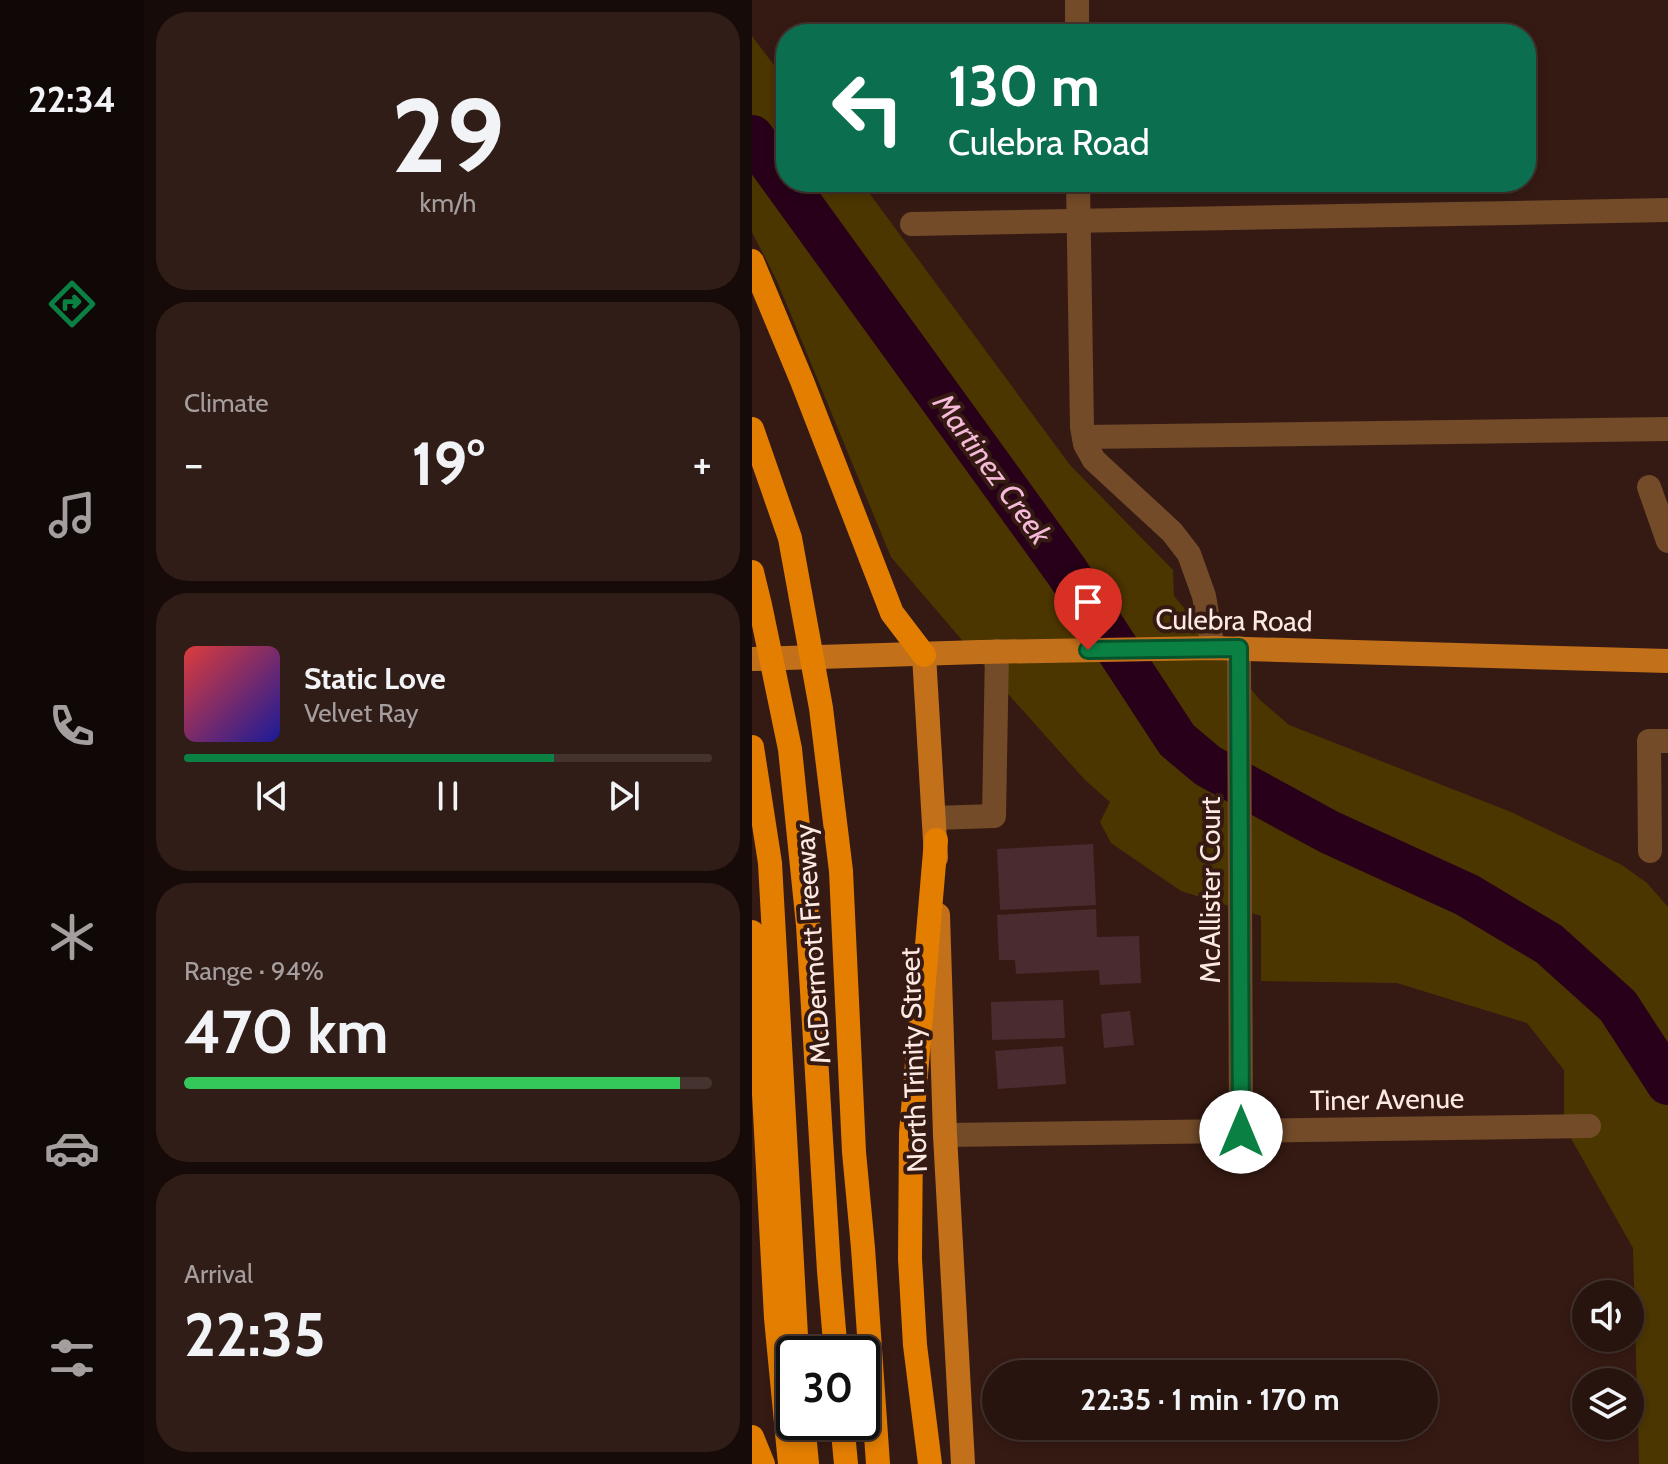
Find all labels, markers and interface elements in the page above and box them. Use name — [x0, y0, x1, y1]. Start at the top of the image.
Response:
text: 130 m — [948, 52, 1100, 120]
icon: left — [816, 56, 920, 160]
text: 29 — [391, 72, 505, 198]
text: 22:34 — [28, 77, 116, 121]
text: Culebra Road — [948, 120, 1150, 164]
text: km/h — [420, 187, 476, 219]
icon: directions — [44, 276, 100, 332]
water label: Martinez Creek — [925, 385, 1060, 552]
text: Climate — [184, 387, 269, 419]
text: 19° — [411, 427, 485, 500]
text: − — [184, 437, 203, 490]
text: + — [693, 437, 712, 490]
icon: music — [44, 487, 100, 543]
pin — [1054, 568, 1122, 650]
icon: arrive — [1066, 580, 1110, 624]
street label: Culebra Road — [1155, 602, 1313, 638]
text: Static Love — [304, 660, 446, 697]
text: Velvet Ray — [304, 697, 419, 729]
icon: phone — [44, 698, 100, 754]
icon: previous — [250, 774, 294, 818]
icon: pause — [426, 774, 470, 818]
icon: next — [602, 774, 646, 818]
street label: McAllister Court — [1193, 797, 1227, 983]
street label: McDermott Freeway — [787, 823, 837, 1065]
icon: climate — [44, 909, 100, 965]
street label: North Trinity Street — [892, 947, 934, 1173]
text: Range · 94% — [184, 955, 324, 987]
text: 470 km — [184, 995, 388, 1068]
street label: Tiner Avenue — [1309, 1081, 1465, 1117]
position arrow — [1199, 1090, 1283, 1174]
icon: car — [44, 1120, 100, 1176]
text: Arrival — [184, 1258, 253, 1290]
map controls — [1572, 1280, 1644, 1440]
button: sound — [1572, 1280, 1644, 1352]
text: 22:35 — [184, 1298, 325, 1371]
icon: filters — [44, 1330, 100, 1386]
speed limit sign: 30 — [776, 1336, 880, 1440]
button: layers — [1572, 1368, 1644, 1440]
text: 22:35 · 1 min · 170 m — [1080, 1381, 1340, 1418]

